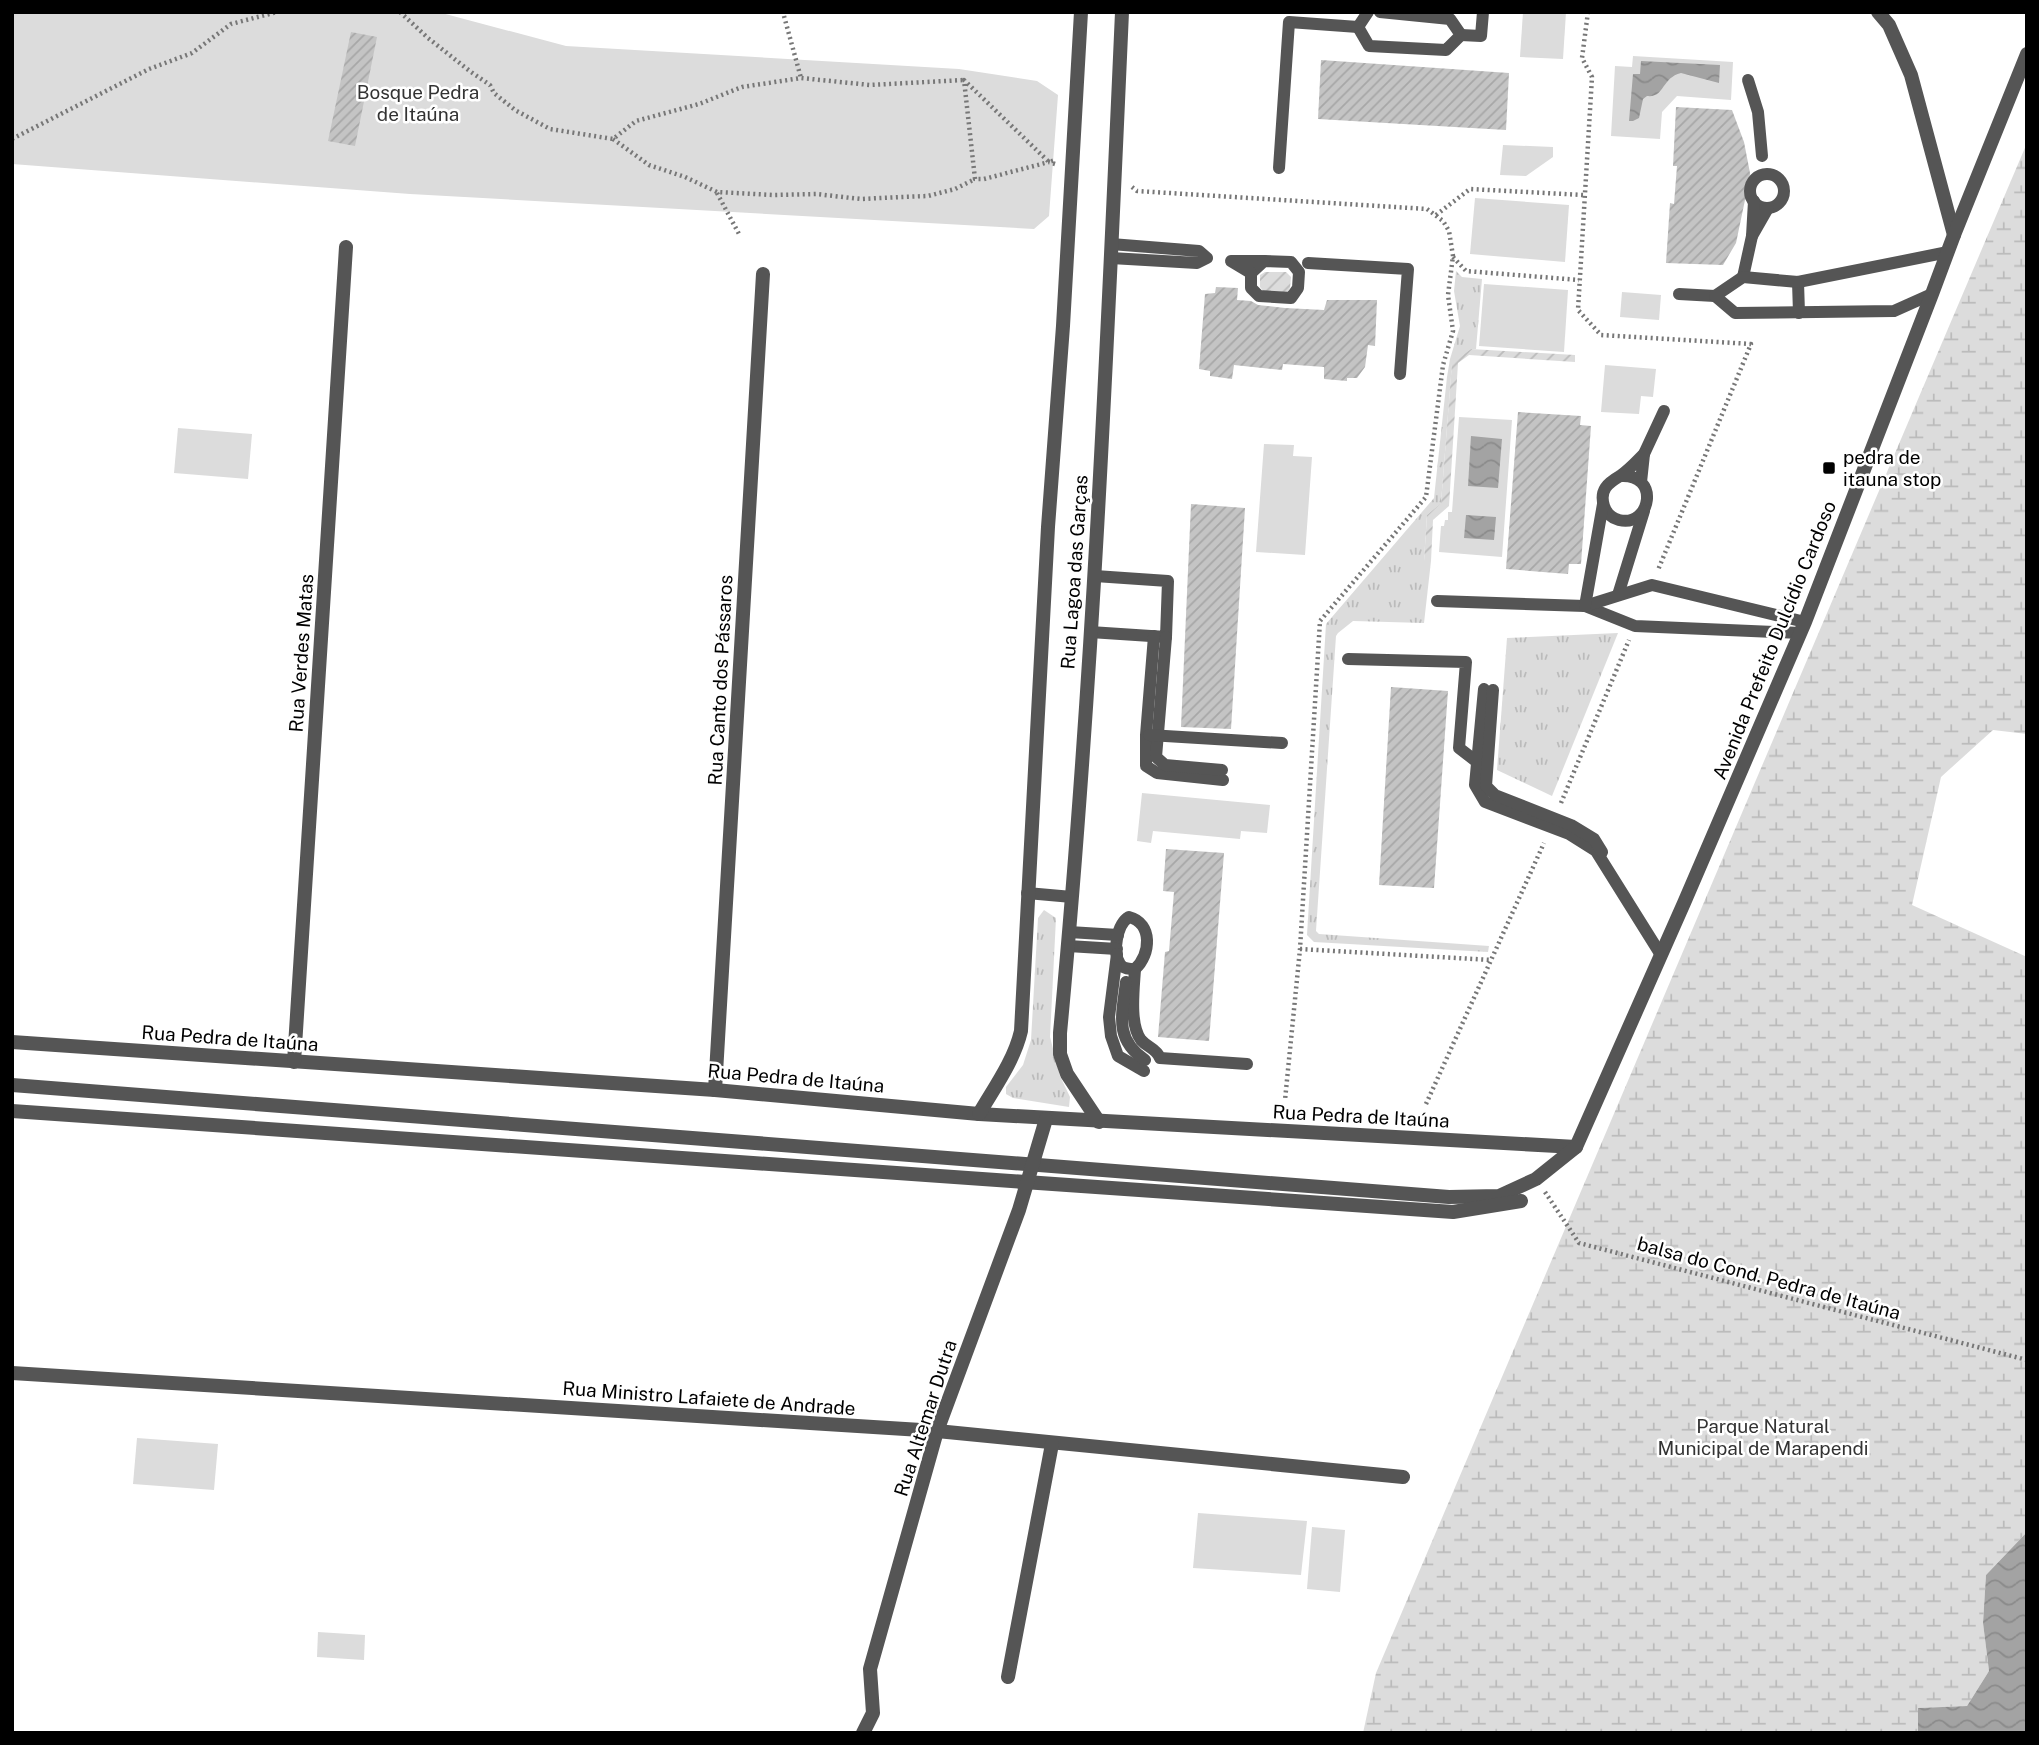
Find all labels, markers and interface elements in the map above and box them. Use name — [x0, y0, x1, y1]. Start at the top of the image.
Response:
park label: Bosque Pedra de Itaúna — [357, 81, 479, 125]
place label: pedra de itauna stop — [1843, 446, 1941, 490]
marker: pedra de itauna stop — [1821, 460, 1837, 476]
street label: Rua Lagoa das Garças — [1056, 474, 1092, 670]
street label: Avenida Prefeito Dulcídio Cardoso — [1708, 497, 1840, 783]
street label: Rua Verdes Matas — [284, 573, 318, 733]
street label: Rua Canto dos Pássaros — [703, 574, 737, 786]
street label: Rua Pedra de Itaúna — [141, 1021, 319, 1055]
street label: Rua Pedra de Itaúna — [707, 1059, 885, 1097]
street label: Rua Pedra de Itaúna — [1272, 1100, 1450, 1132]
street label: balsa do Cond. Pedra de Itaúna — [1635, 1232, 1903, 1324]
street label: Rua Altemar Dutra — [889, 1337, 961, 1499]
street label: Rua Ministro Lafaiete de Andrade — [562, 1377, 856, 1419]
park label: Parque Natural Municipal de Marapendi — [1657, 1415, 1869, 1459]

